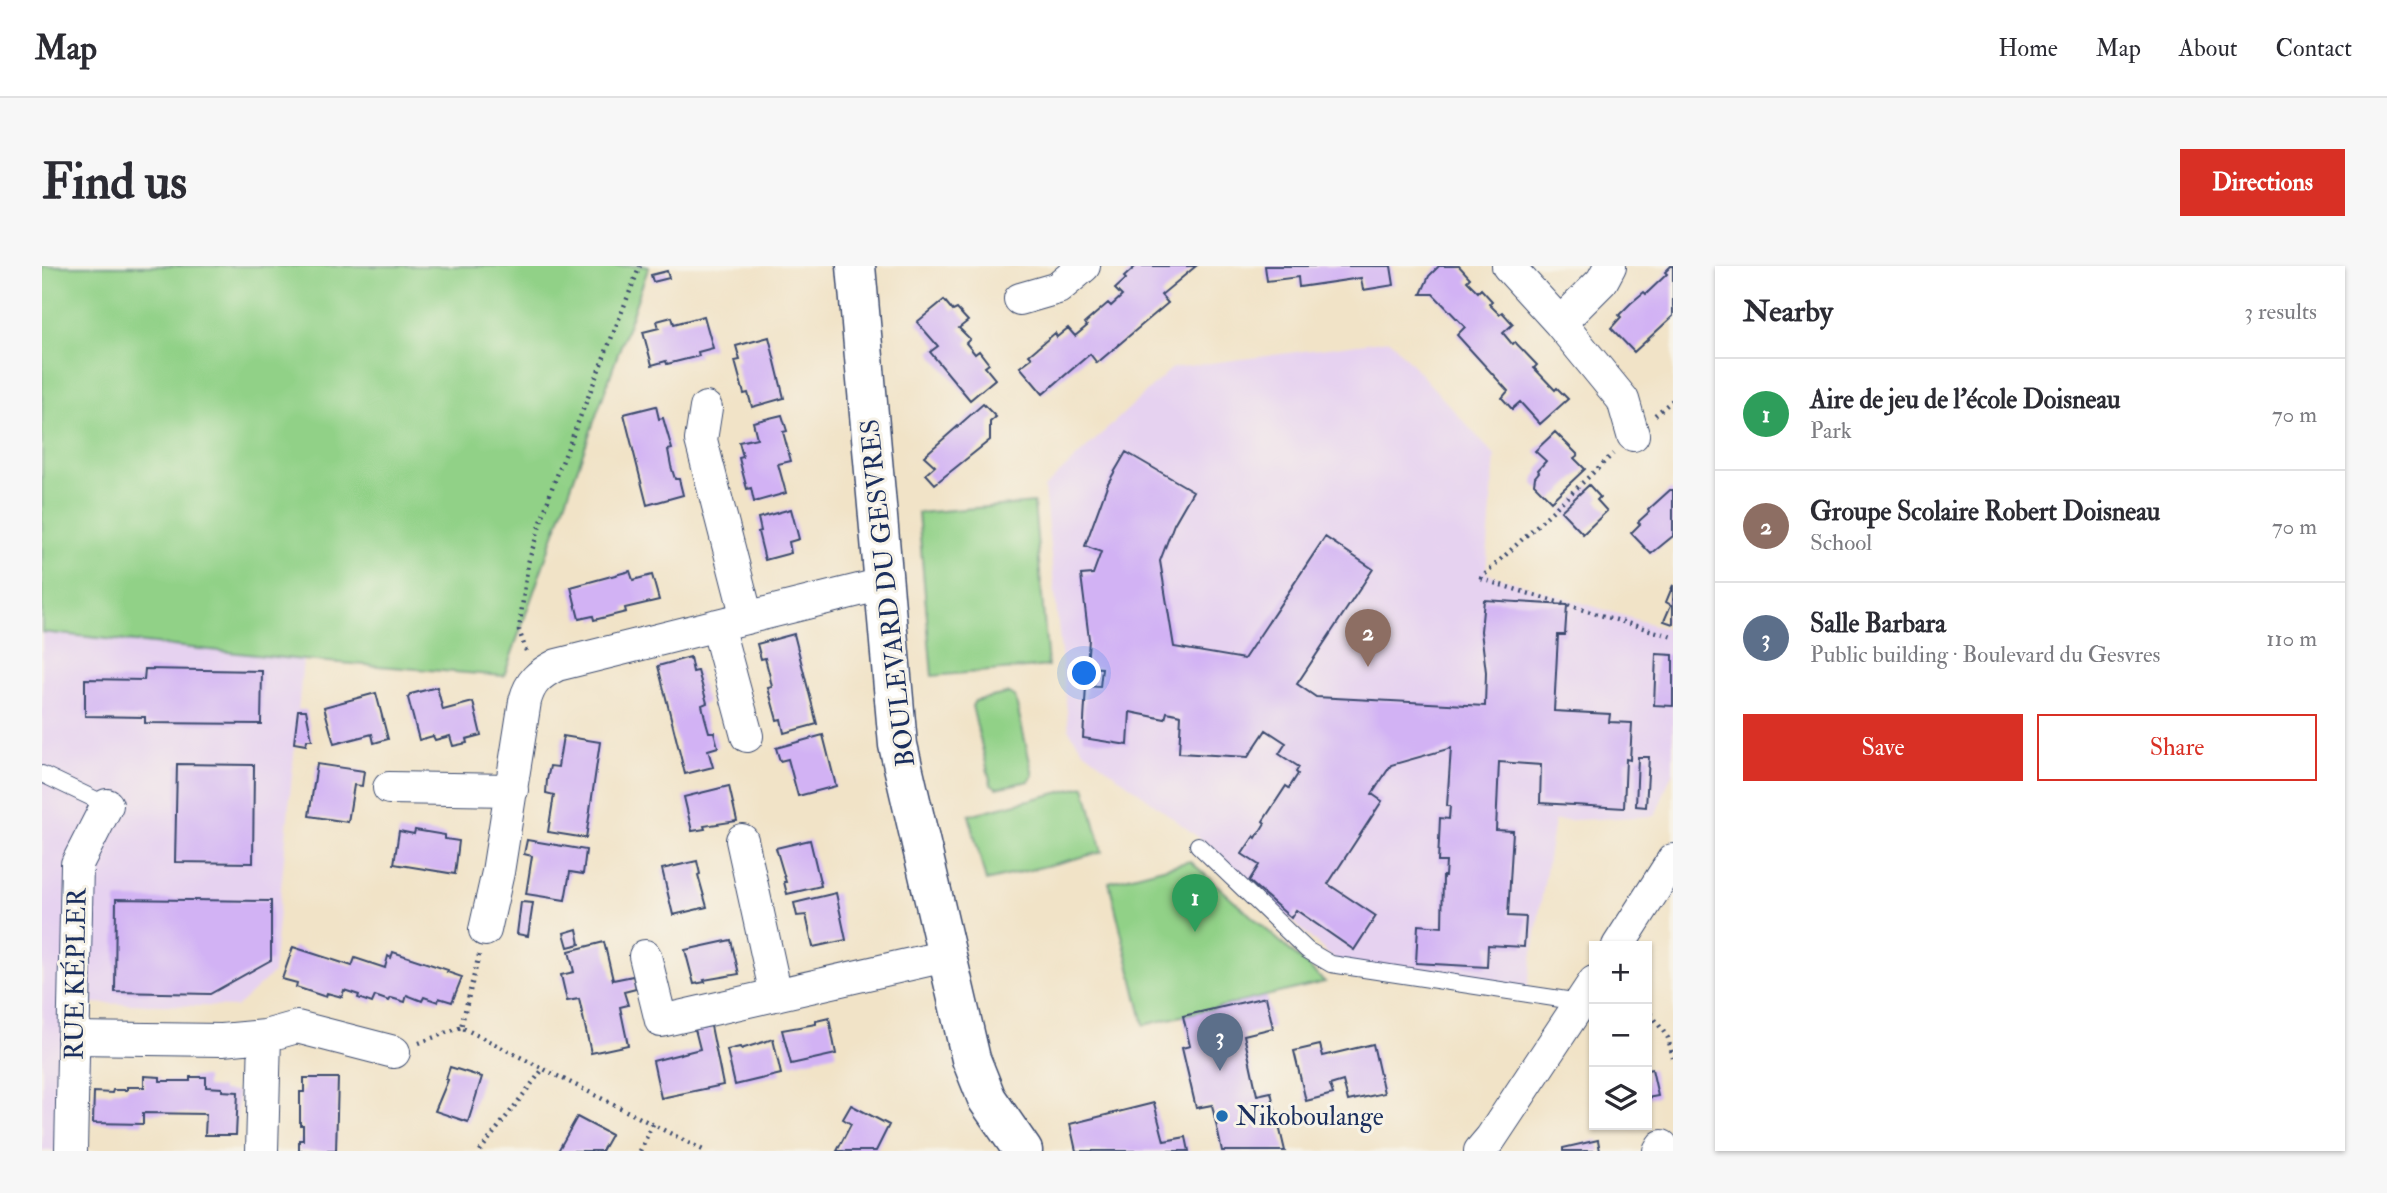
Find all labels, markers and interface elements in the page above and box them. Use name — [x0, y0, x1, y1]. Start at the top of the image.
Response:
text: Map — [35, 28, 97, 69]
text: Home — [1998, 33, 2058, 64]
text: Map — [2096, 33, 2141, 64]
text: About — [2179, 33, 2238, 64]
text: Contact — [2276, 33, 2352, 64]
button: Directions — [2180, 149, 2345, 216]
text: Find us — [42, 152, 187, 213]
text: Nearby — [1743, 293, 1833, 330]
text: 3 results — [2244, 297, 2317, 326]
text: Aire de jeu de l'école Doisneau — [1810, 384, 2121, 416]
text: 1 — [1762, 400, 1770, 429]
text: 70 m — [2272, 400, 2317, 429]
text: Park — [1810, 416, 1852, 445]
street label: BOULEVARD DU GESVRES — [854, 417, 922, 768]
text: Groupe Scolaire Robert Doisneau — [1810, 496, 2160, 528]
text: 2 — [1760, 512, 1772, 541]
text: 70 m — [2272, 512, 2317, 541]
text: School — [1810, 528, 1872, 557]
text: Salle Barbara — [1810, 608, 1946, 640]
pin: 2 — [1345, 609, 1391, 667]
text: 3 — [1762, 624, 1770, 653]
text: 110 m — [2266, 624, 2317, 653]
text: Public building · Boulevard du Gesvres — [1810, 640, 2160, 669]
your location — [1067, 656, 1101, 690]
button: Save — [1743, 714, 2023, 781]
button: Share — [2037, 714, 2317, 781]
pin: 1 — [1172, 874, 1218, 932]
street label: RUE KÉPLER — [57, 886, 94, 1060]
map controls — [1589, 941, 1652, 1130]
button: + — [1589, 941, 1652, 1004]
button: − — [1589, 1004, 1652, 1067]
pin: 3 — [1197, 1013, 1243, 1071]
button: layers — [1589, 1067, 1652, 1130]
place label: Nikoboulange — [1236, 1101, 1384, 1133]
marker: Nikoboulange — [1214, 1108, 1230, 1124]

